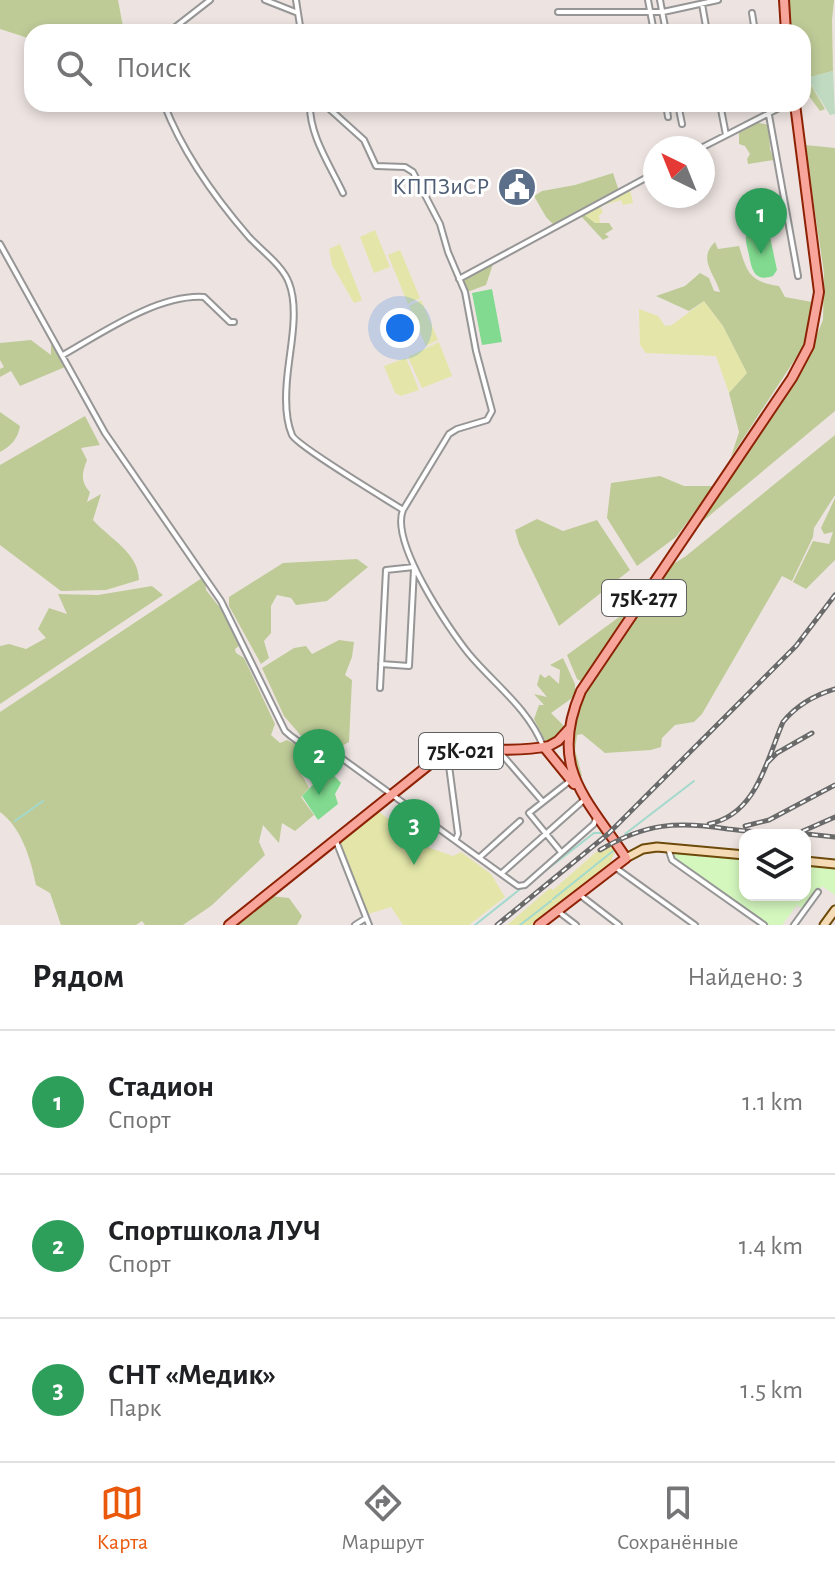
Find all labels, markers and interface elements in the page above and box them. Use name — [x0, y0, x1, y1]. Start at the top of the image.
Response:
search box — [24, 24, 811, 112]
icon: search — [52, 46, 96, 90]
text: Поиск — [116, 53, 191, 83]
north arrow — [643, 136, 715, 208]
public building icon: КППЗиСР — [496, 166, 538, 208]
place label: КППЗиСР — [392, 175, 489, 199]
pin: 1 — [735, 188, 787, 254]
your location — [380, 308, 420, 348]
road number: 75К-277 — [602, 580, 686, 616]
pin: 2 — [293, 729, 345, 795]
road number: 75К-021 — [419, 733, 503, 769]
pin: 3 — [388, 799, 440, 865]
map controls — [739, 829, 811, 901]
button: layers — [739, 829, 811, 901]
text: Рядом — [32, 960, 124, 994]
text: Найдено: 3 — [687, 964, 803, 990]
text: Стадион — [108, 1072, 214, 1102]
text: 1 — [53, 1089, 63, 1115]
text: 1.1 km — [742, 1089, 803, 1115]
text: Спорт — [108, 1107, 171, 1133]
text: Спортшкола ЛУЧ — [108, 1216, 321, 1246]
text: 2 — [52, 1233, 64, 1259]
text: 1.4 km — [739, 1233, 803, 1259]
text: Спорт — [108, 1251, 171, 1277]
text: СНТ «Медик» — [108, 1360, 276, 1390]
text: 3 — [52, 1377, 64, 1403]
text: 1.5 km — [740, 1377, 803, 1403]
text: Парк — [108, 1395, 161, 1421]
tab: Карта — [97, 1481, 148, 1555]
tab: Маршрут — [341, 1481, 424, 1555]
tab: Сохранённые — [617, 1481, 738, 1555]

